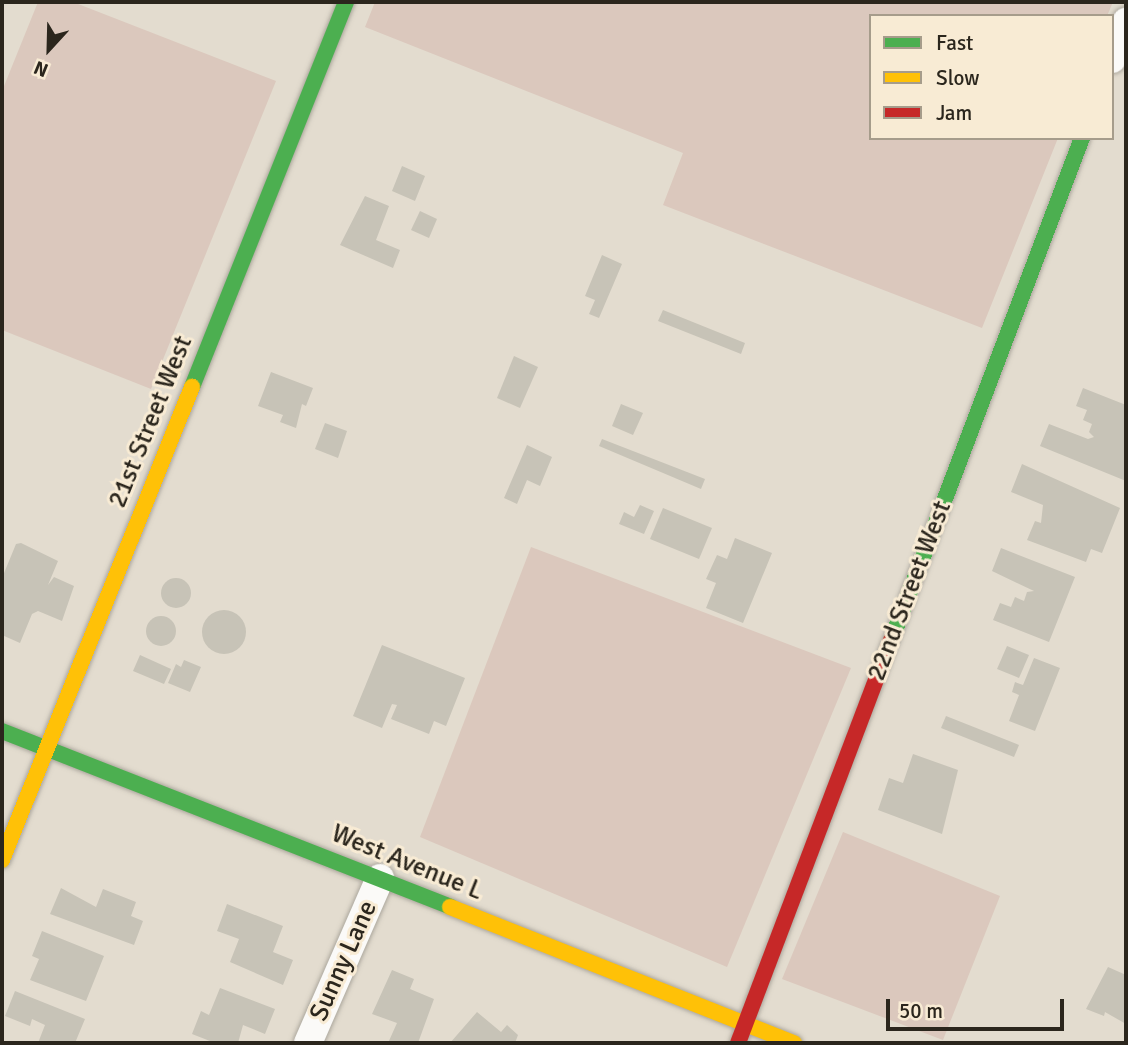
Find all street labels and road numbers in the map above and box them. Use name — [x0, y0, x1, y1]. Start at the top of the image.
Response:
street label: 21st Street West — [102, 332, 200, 512]
street label: 22nd Street West — [861, 497, 959, 685]
street label: West Avenue L — [327, 818, 487, 908]
street label: Sunny Lane — [304, 896, 384, 1026]

